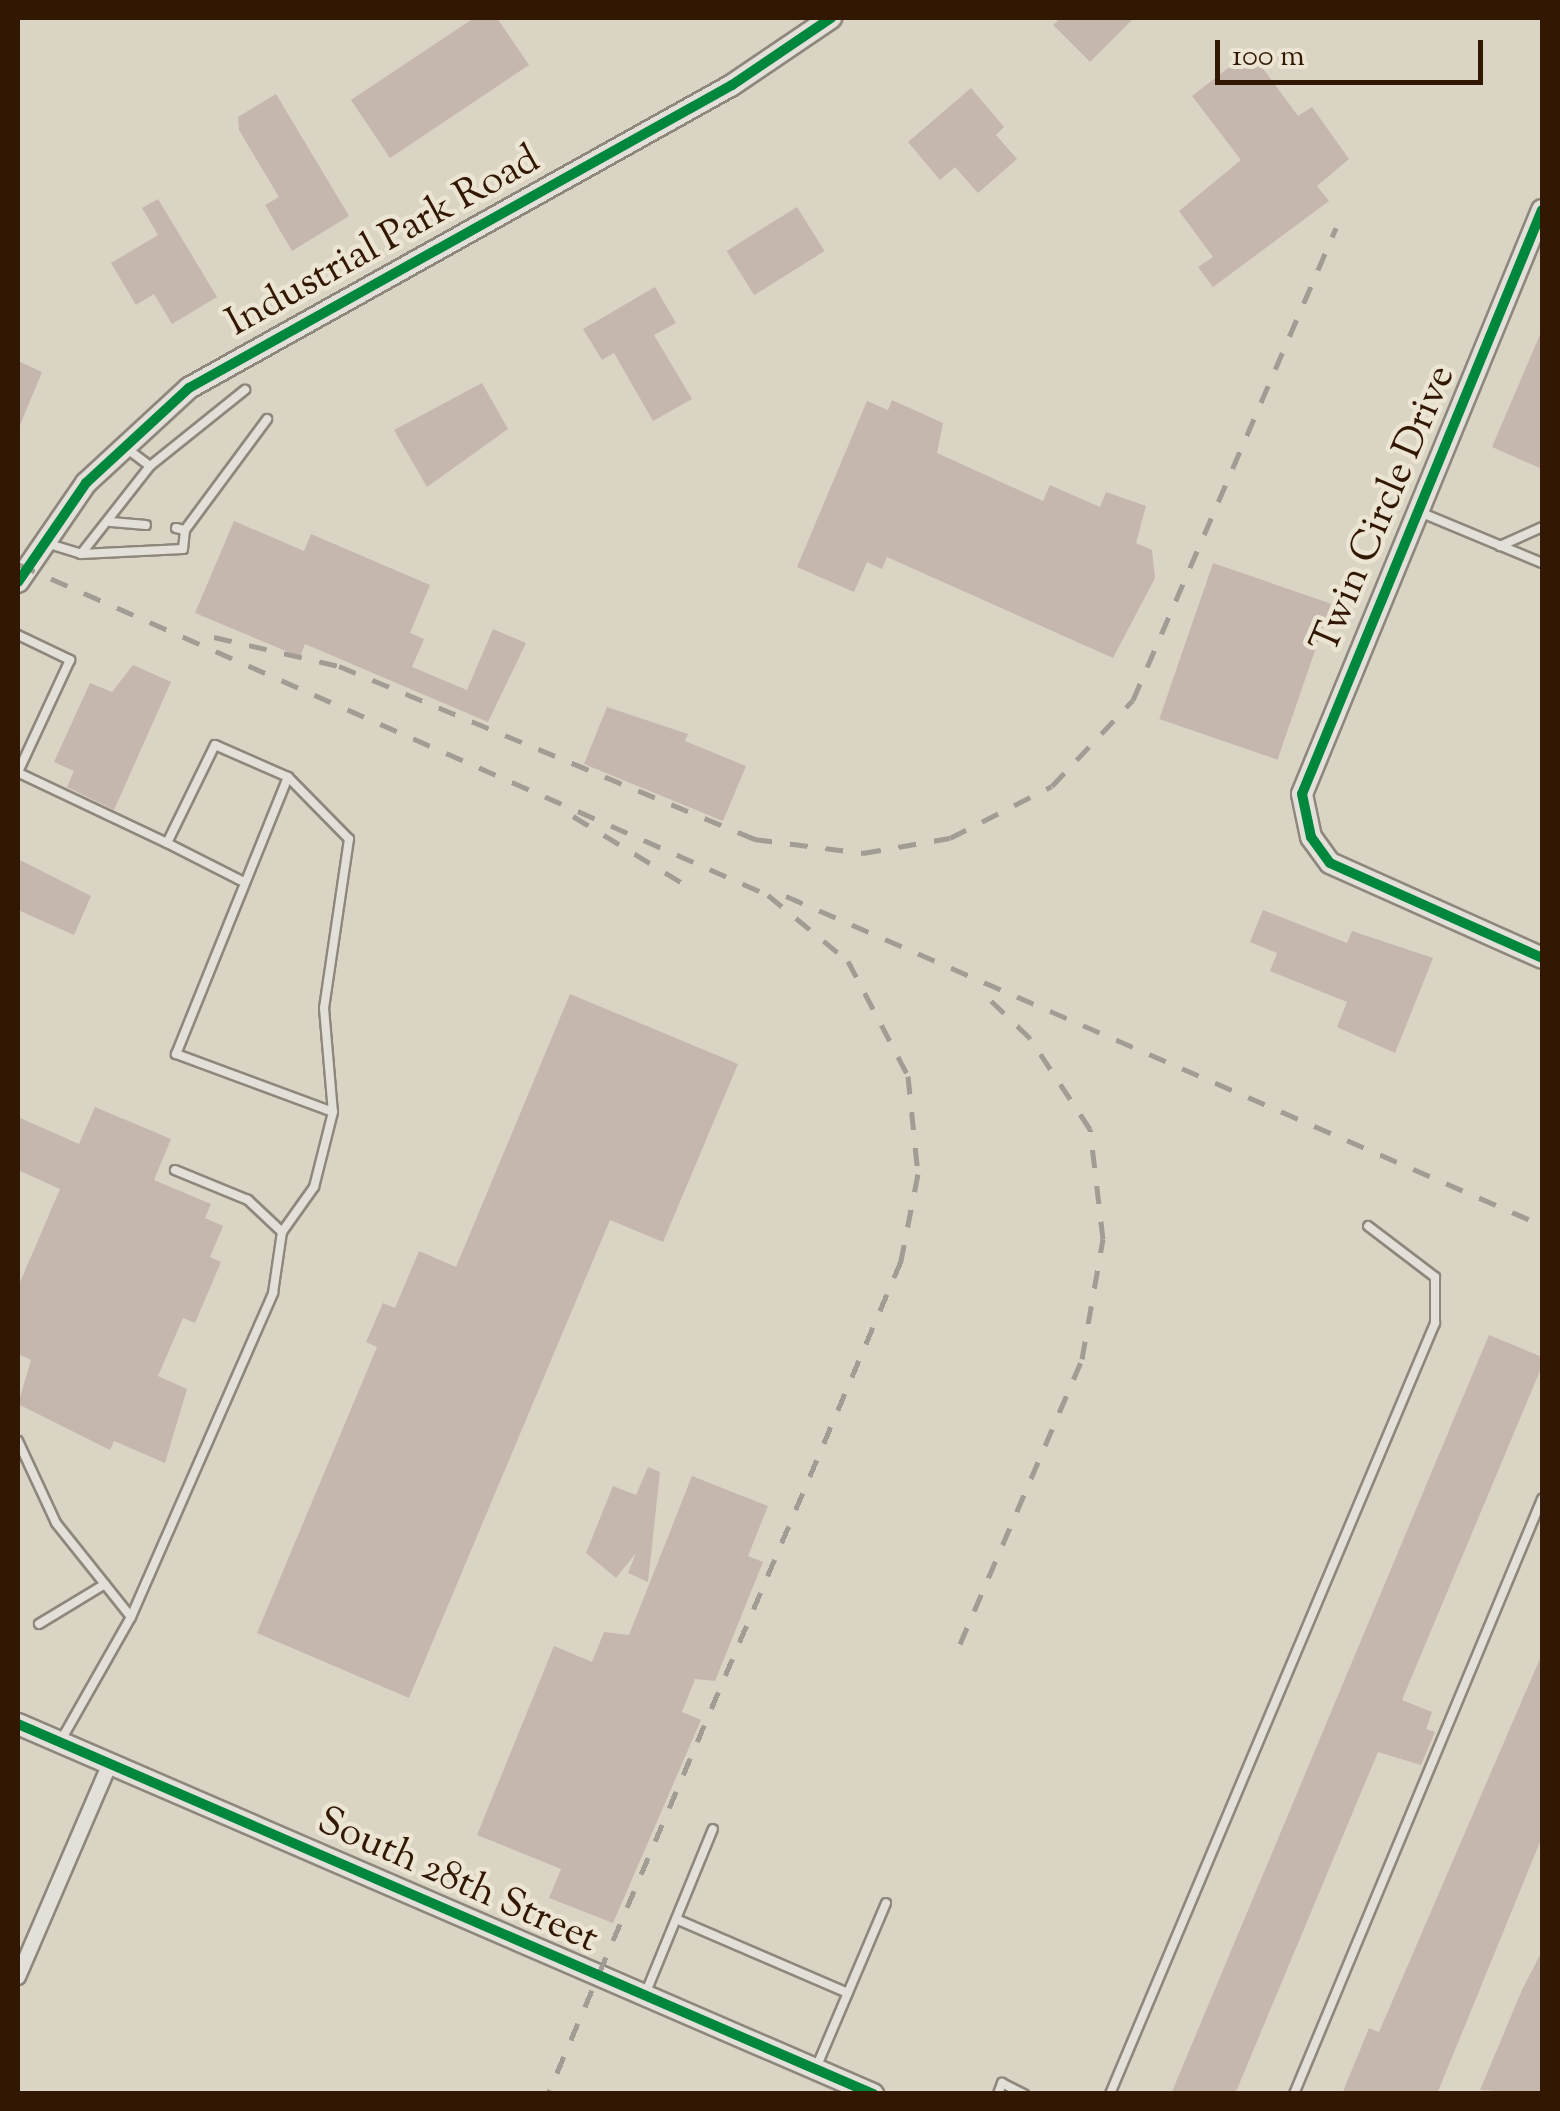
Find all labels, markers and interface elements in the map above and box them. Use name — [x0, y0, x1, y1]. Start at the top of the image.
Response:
scale bar — [1220, 20, 1488, 82]
text: 100 m — [1232, 36, 1305, 79]
street label: Industrial Park Road — [219, 137, 549, 349]
street label: Twin Circle Drive — [1303, 359, 1467, 661]
street label: South 28th Street — [309, 1799, 605, 1965]

